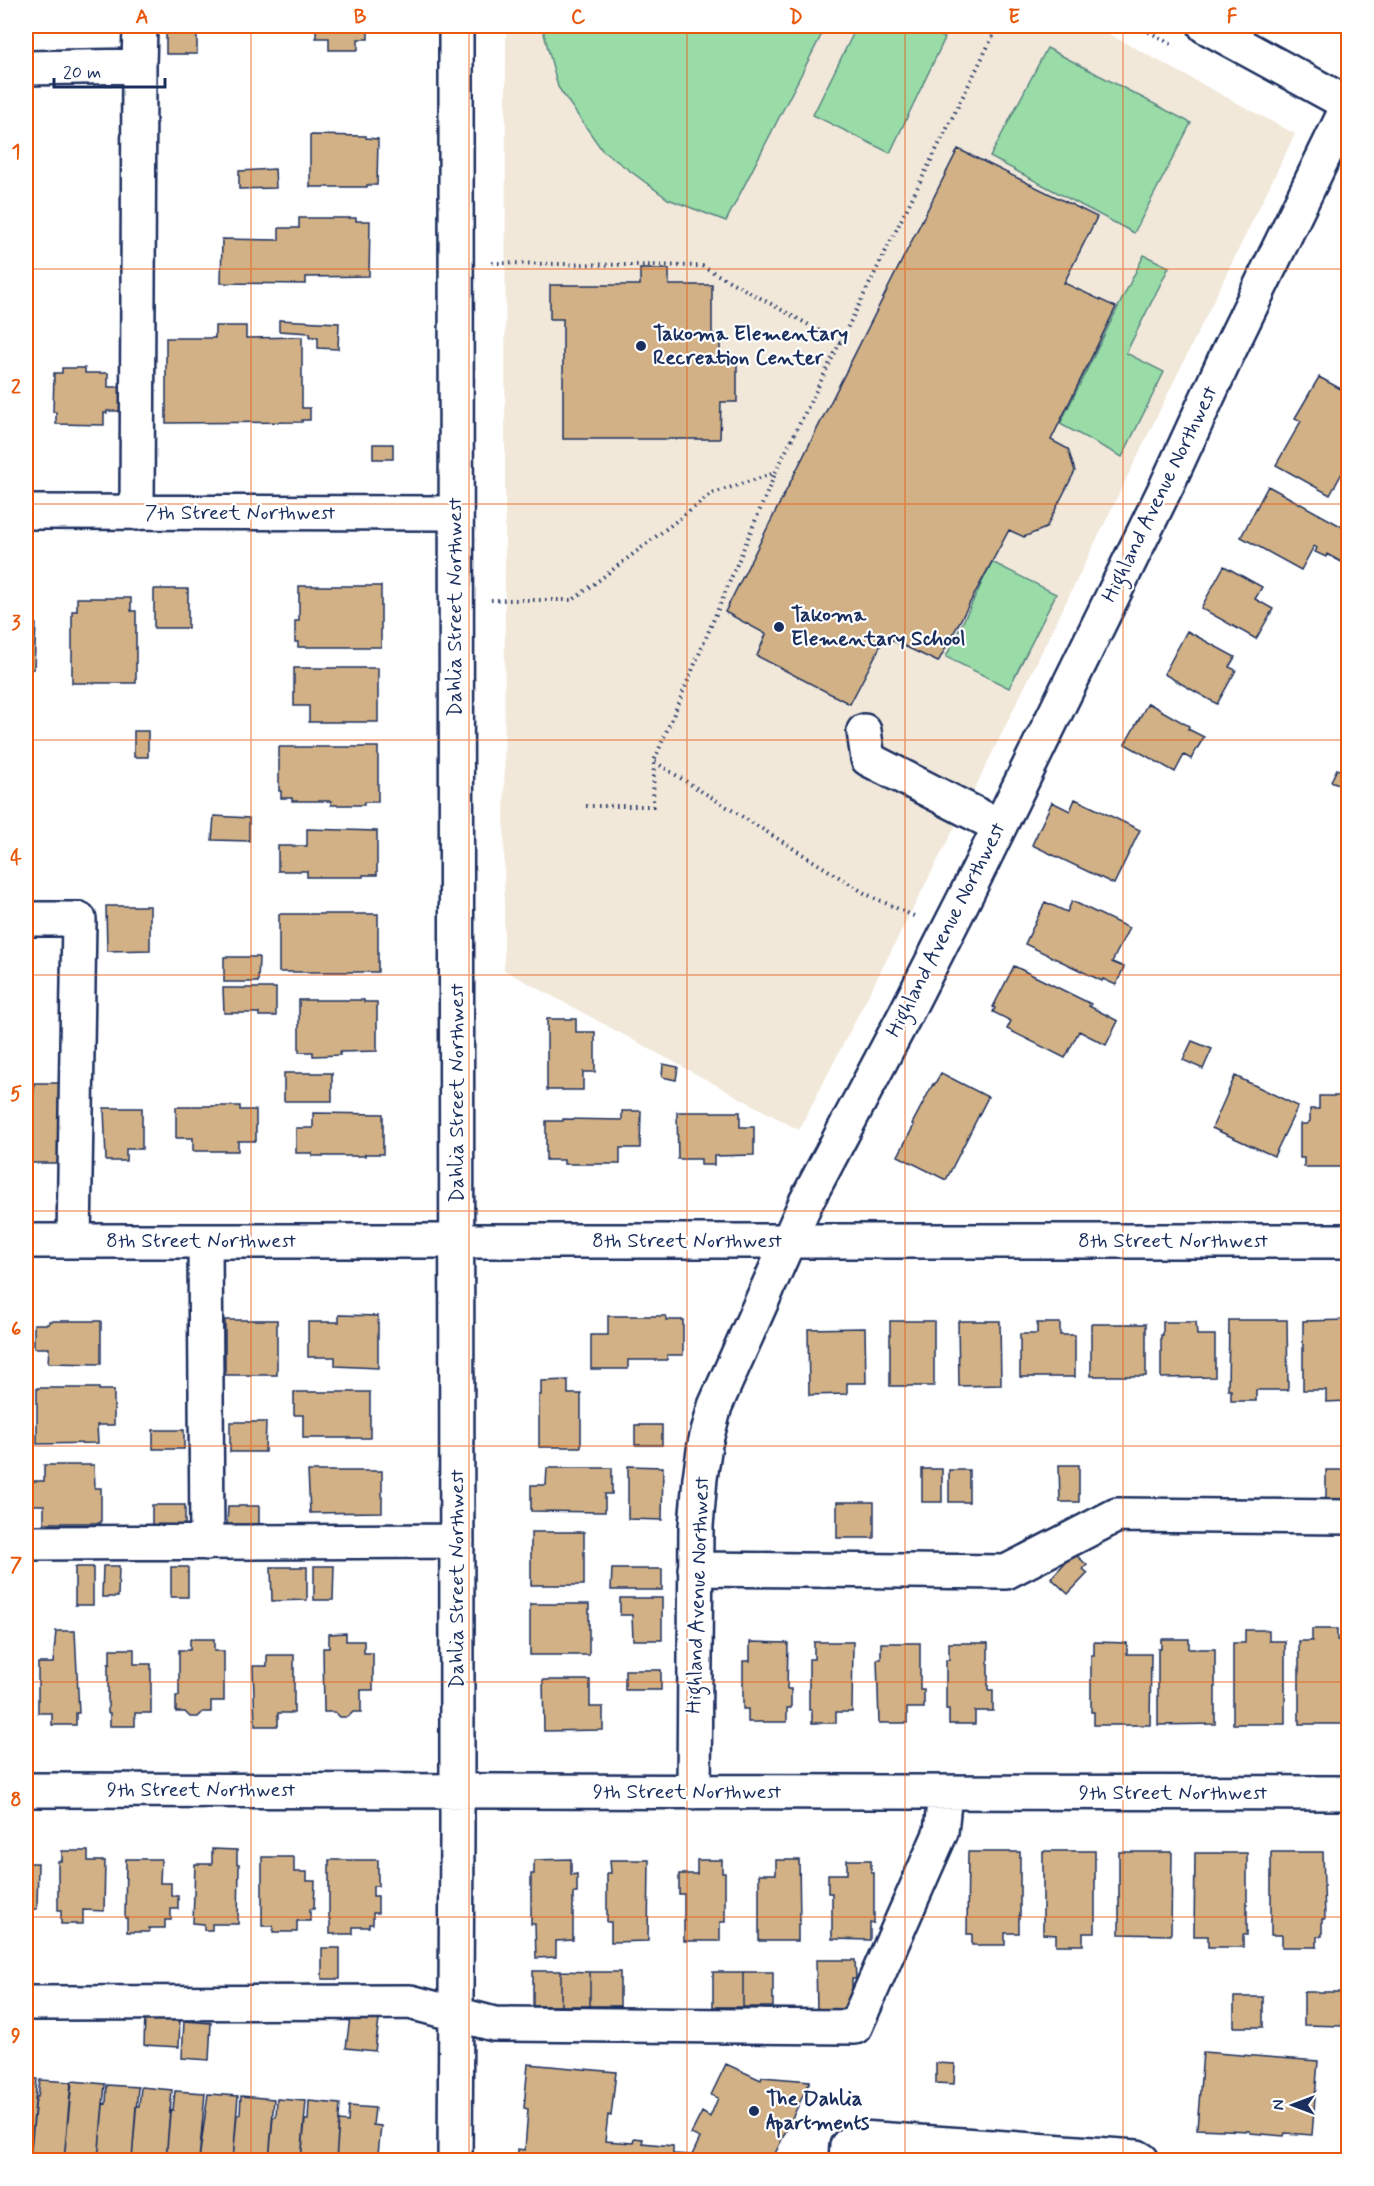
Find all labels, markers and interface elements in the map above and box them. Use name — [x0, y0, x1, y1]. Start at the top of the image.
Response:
text: A — [135, 4, 149, 31]
text: B — [354, 4, 367, 31]
text: C — [571, 4, 586, 31]
text: D — [789, 4, 803, 31]
text: E — [1008, 4, 1020, 31]
text: F — [1227, 4, 1238, 31]
scale bar — [54, 51, 165, 89]
text: 20 m — [63, 61, 101, 85]
text: 1 — [12, 139, 20, 166]
place label: Takoma Elementary Recreation Center — [653, 320, 849, 372]
marker: Takoma Elementary Recreation Center — [634, 339, 648, 353]
text: 2 — [11, 374, 21, 401]
street label: Highland Avenue Northwest — [1095, 381, 1227, 608]
street label: Dahlia Street Northwest — [441, 497, 469, 717]
street label: 7th Street Northwest — [145, 499, 336, 527]
place label: Takoma Elementary School — [791, 601, 966, 653]
text: 3 — [11, 610, 21, 637]
marker: Takoma Elementary School — [772, 620, 786, 634]
street label: Highland Avenue Northwest — [880, 817, 1014, 1043]
text: 4 — [10, 845, 22, 872]
street label: Dahlia Street Northwest — [443, 983, 471, 1203]
text: 5 — [10, 1081, 22, 1108]
street label: 8th Street Northwest — [106, 1227, 296, 1255]
street label: 8th Street Northwest — [592, 1227, 782, 1255]
street label: 8th Street Northwest — [1078, 1227, 1268, 1255]
text: 6 — [11, 1316, 21, 1343]
street label: Dahlia Street Northwest — [443, 1469, 471, 1689]
street label: Highland Avenue Northwest — [680, 1475, 718, 1714]
text: 7 — [10, 1552, 22, 1579]
street label: 9th Street Northwest — [107, 1776, 296, 1804]
street label: 9th Street Northwest — [593, 1778, 782, 1806]
street label: 9th Street Northwest — [1079, 1779, 1268, 1807]
text: 8 — [10, 1787, 22, 1814]
text: 9 — [11, 2023, 21, 2050]
north arrow — [1263, 2075, 1323, 2135]
place label: The Dahlia Apartments — [766, 2085, 870, 2138]
text: N — [1269, 2100, 1290, 2110]
marker: The Dahlia Apartments — [747, 2104, 761, 2118]

